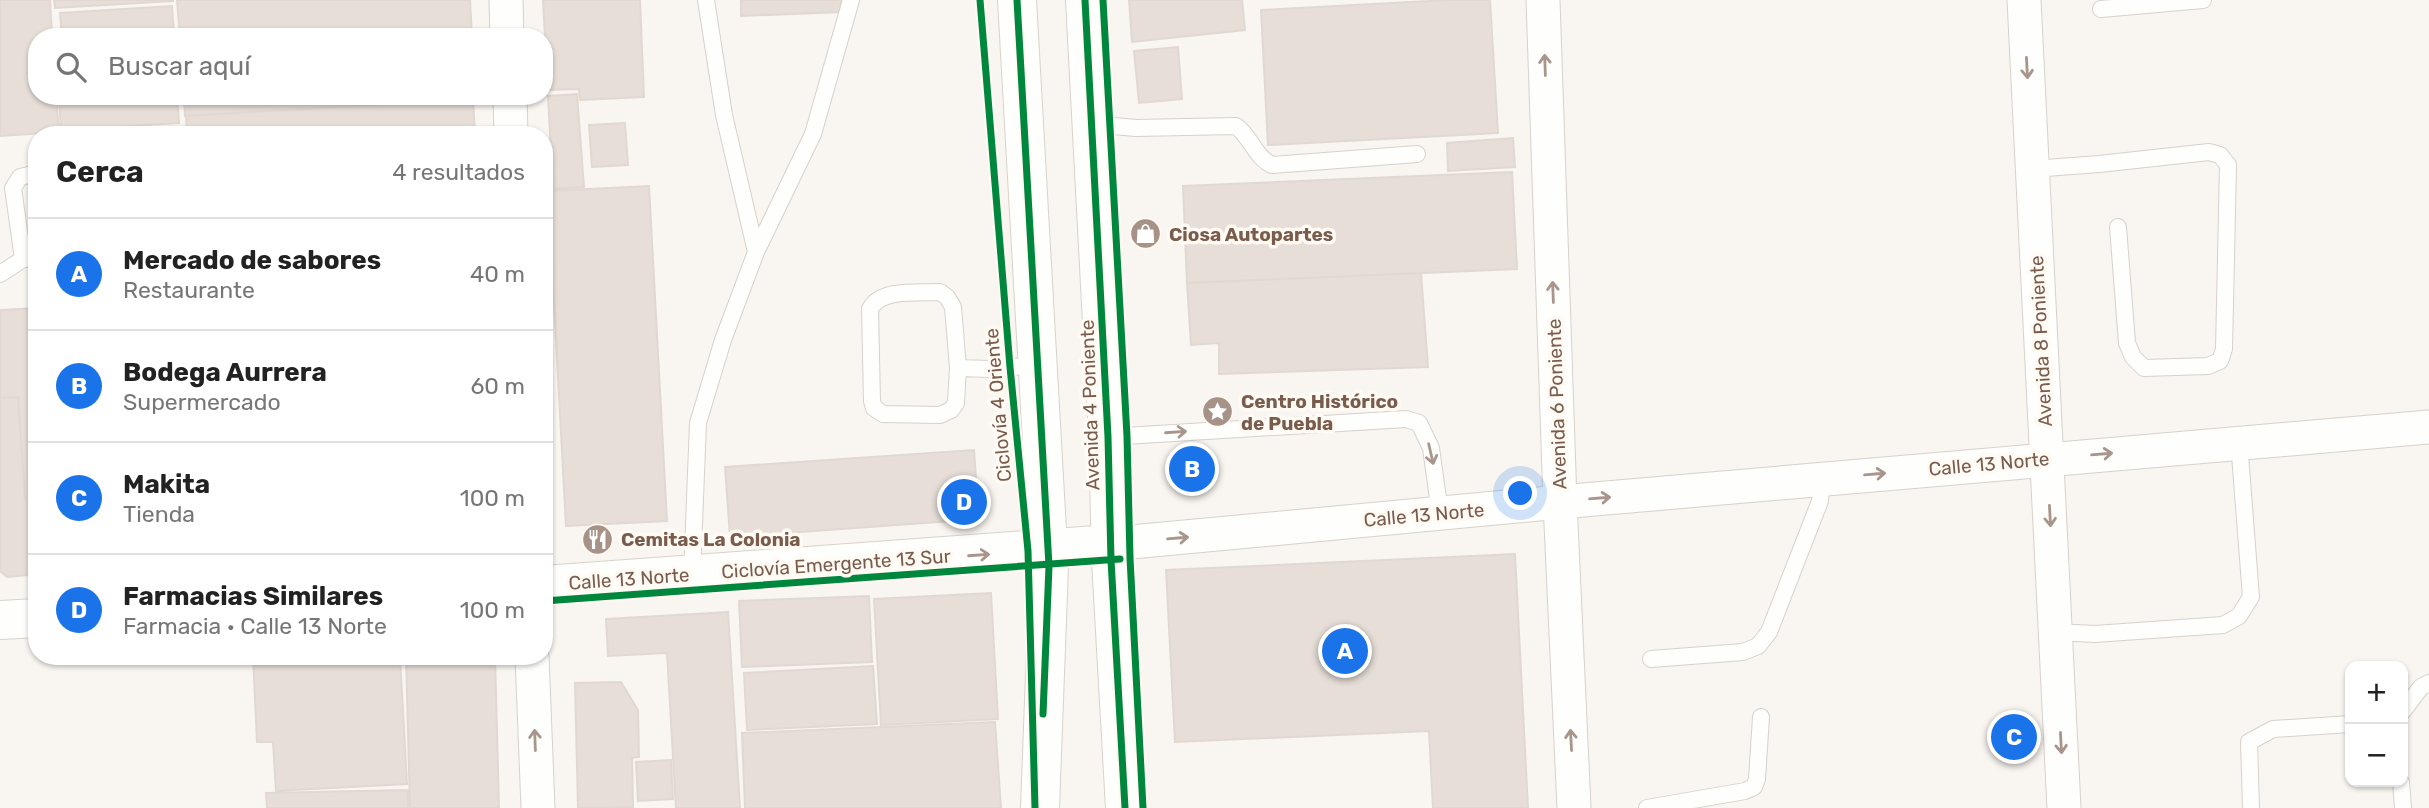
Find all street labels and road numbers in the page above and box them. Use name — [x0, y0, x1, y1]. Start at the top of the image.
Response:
street label: Avenida 8 Poniente — [2025, 255, 2057, 427]
street label: Avenida 6 Poniente — [1543, 318, 1571, 490]
street label: Avenida 4 Poniente — [1076, 319, 1104, 491]
street label: Ciclovía 4 Oriente — [980, 327, 1016, 483]
street label: Calle 13 Norte — [1928, 447, 2050, 481]
street label: Calle 13 Norte — [1363, 498, 1485, 532]
street label: Ciclovía Emergente 13 Sur — [720, 544, 952, 583]
street label: Calle 13 Norte — [568, 563, 690, 595]

